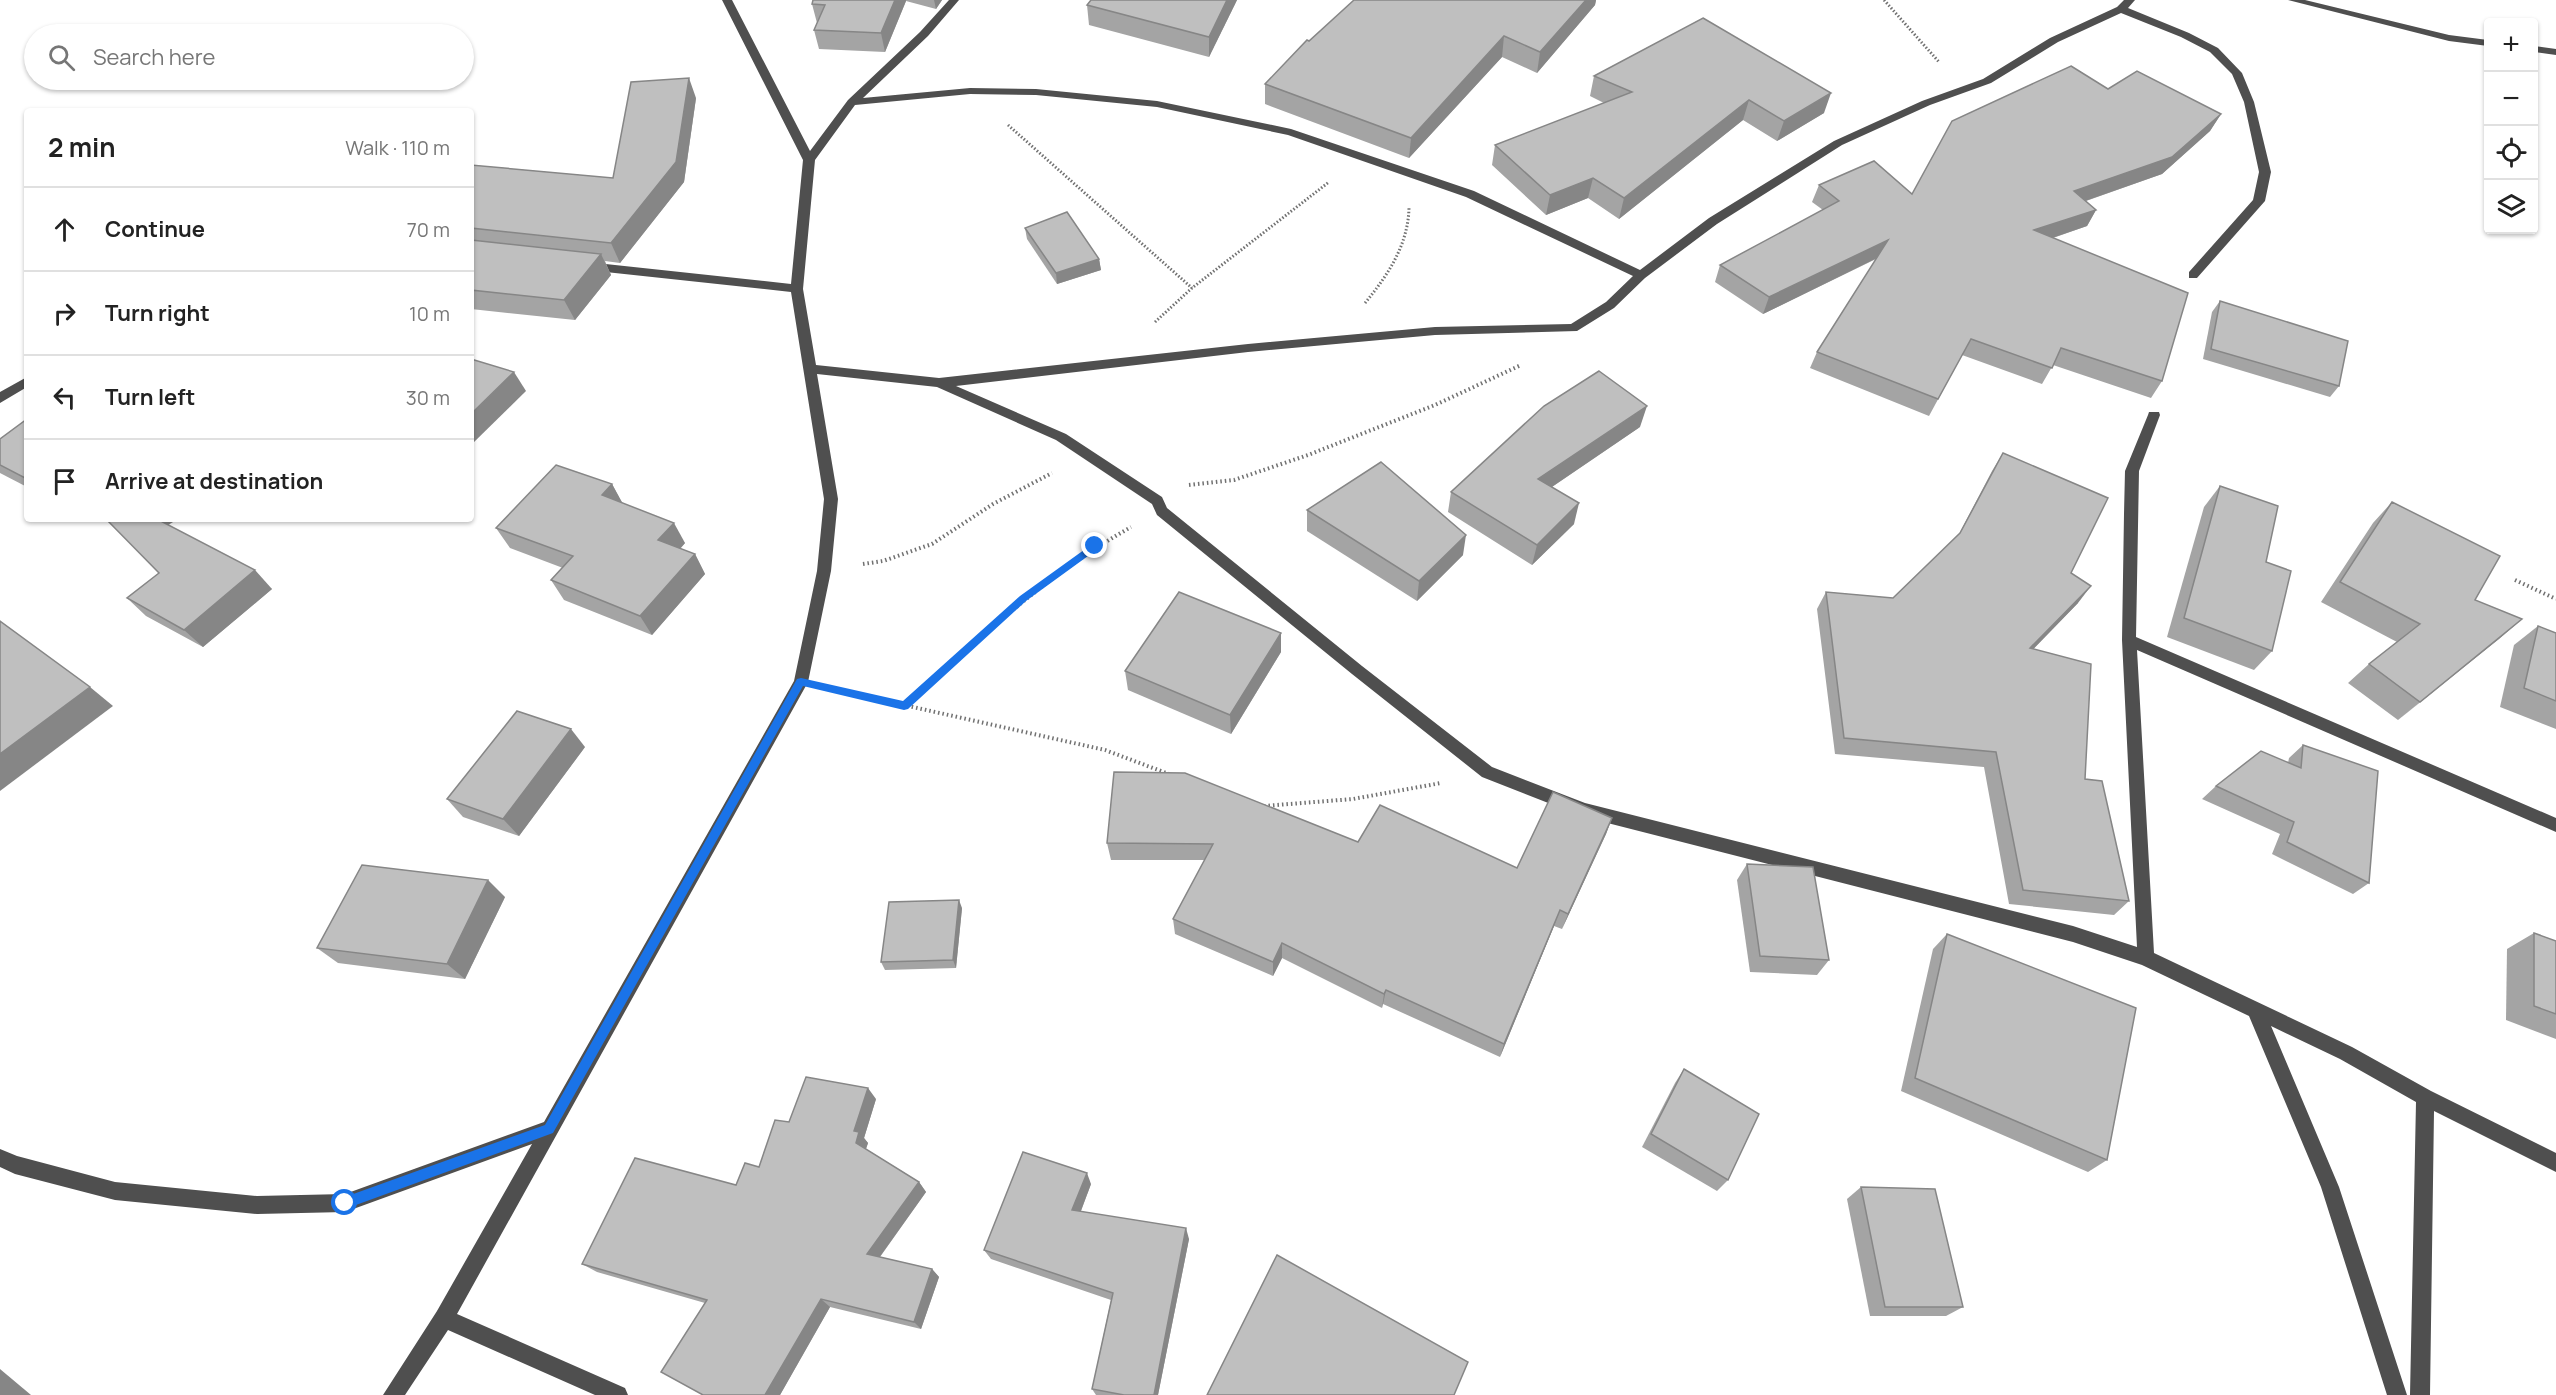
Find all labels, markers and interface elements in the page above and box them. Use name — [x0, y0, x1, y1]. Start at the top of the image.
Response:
map controls — [2484, 18, 2538, 234]
button: + — [2484, 18, 2538, 72]
search box — [24, 24, 474, 90]
icon: search — [45, 41, 78, 74]
text: Search here — [93, 42, 215, 72]
button: − — [2484, 72, 2538, 126]
button: locate — [2484, 126, 2538, 180]
text: 2 min — [48, 129, 116, 165]
text: Walk · 110 m — [345, 134, 450, 161]
button: layers — [2484, 180, 2538, 234]
icon: ahead — [48, 213, 81, 246]
text: Continue — [105, 214, 205, 244]
text: 70 m — [407, 216, 450, 243]
icon: right — [48, 297, 81, 330]
text: Turn right — [105, 298, 210, 328]
text: 10 m — [409, 300, 450, 327]
icon: left — [48, 381, 81, 414]
text: Turn left — [105, 382, 195, 412]
text: 30 m — [406, 384, 450, 411]
icon: arrive — [48, 465, 81, 498]
text: Arrive at destination — [105, 466, 323, 496]
route end — [1081, 532, 1107, 558]
route start — [331, 1189, 357, 1215]

